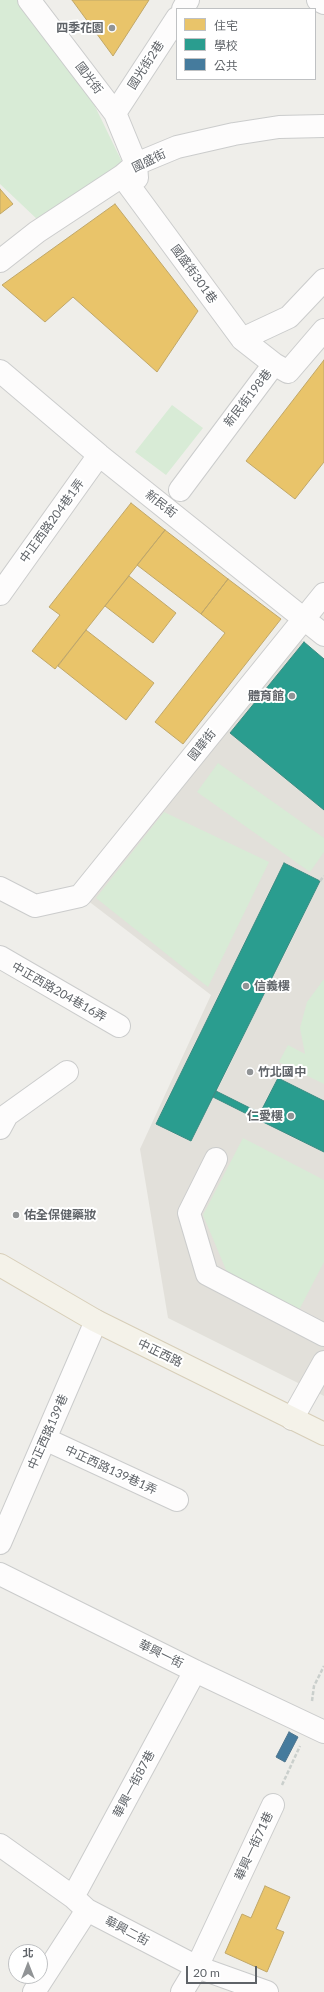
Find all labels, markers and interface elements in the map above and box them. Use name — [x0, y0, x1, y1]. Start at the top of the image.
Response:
legend — [176, 8, 316, 80]
text: 住宅 — [214, 18, 238, 33]
place label: 四季花園 — [56, 21, 104, 35]
marker: 四季花園 — [107, 23, 117, 33]
street label: 國光街2巷 — [125, 38, 167, 92]
text: 學校 — [214, 38, 238, 53]
text: 公共 — [214, 58, 238, 73]
street label: 國光街 — [72, 59, 106, 97]
street label: 國盛街 — [130, 147, 168, 175]
street label: 國盛街301巷 — [168, 242, 220, 306]
street label: 新民街198巷 — [221, 366, 275, 430]
street label: 中正西路204巷1弄 — [17, 476, 87, 566]
street label: 新民街 — [142, 487, 180, 521]
place label: 體育館 — [248, 689, 284, 703]
marker: 體育館 — [287, 691, 297, 701]
street label: 國華街 — [185, 726, 219, 764]
street label: 中正西路204巷16弄 — [9, 959, 109, 1025]
place label: 信義樓 — [254, 979, 290, 993]
marker: 信義樓 — [241, 981, 251, 991]
place label: 竹北國中 — [258, 1065, 306, 1079]
marker: 竹北國中 — [245, 1067, 255, 1077]
place label: 仁愛樓 — [247, 1109, 283, 1123]
marker: 仁愛樓 — [286, 1111, 296, 1121]
place label: 佑全保健藥妝 — [24, 1208, 96, 1222]
marker: 佑全保健藥妝 — [11, 1210, 21, 1220]
street label: 中正西路 — [135, 1336, 185, 1370]
street label: 中正西路139巷 — [25, 1392, 71, 1472]
street label: 中正西路139巷1弄 — [63, 1442, 159, 1498]
street label: 華興一街 — [136, 1637, 186, 1671]
street label: 華興一街87巷 — [110, 1748, 158, 1820]
street label: 華興一街71巷 — [232, 1809, 276, 1883]
street label: 華興二街 — [102, 1913, 152, 1949]
north arrow — [8, 1944, 48, 1984]
text: 北 — [23, 1946, 34, 1959]
scale bar — [188, 1958, 259, 1984]
text: 20 m — [193, 1965, 220, 1980]

